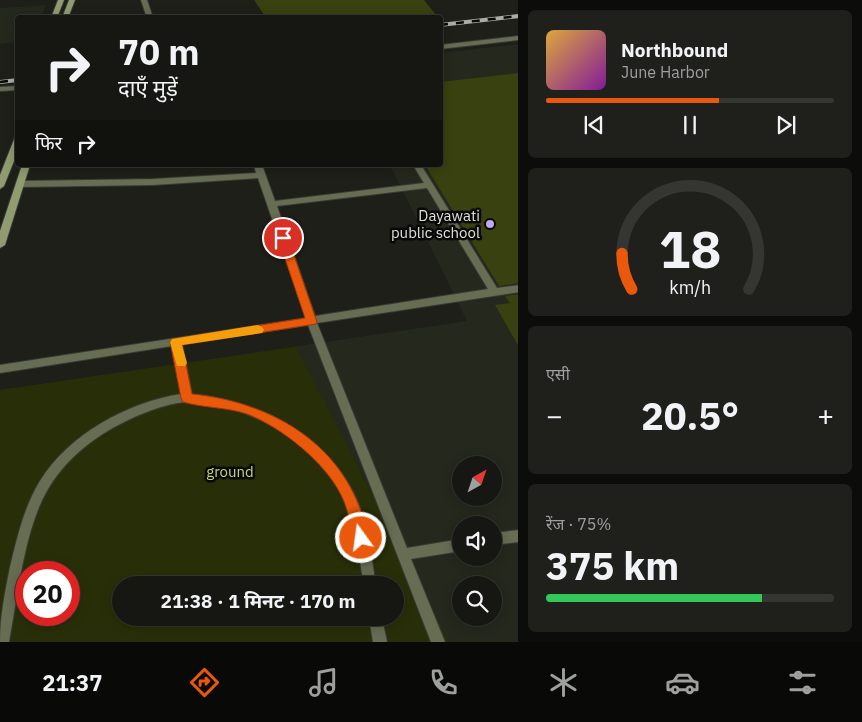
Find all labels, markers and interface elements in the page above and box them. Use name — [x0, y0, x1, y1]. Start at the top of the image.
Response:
text: 70 m — [118, 29, 200, 75]
icon: right — [35, 35, 100, 100]
text: Northbound — [621, 38, 728, 62]
text: June Harbor — [621, 62, 710, 82]
text: दाएँ मुड़ें — [118, 73, 178, 102]
icon: previous — [580, 111, 608, 139]
icon: pause — [676, 111, 704, 139]
icon: next — [772, 111, 800, 139]
icon: right — [72, 130, 100, 158]
text: फिर — [35, 131, 62, 155]
place label: Dayawati public school — [391, 206, 480, 242]
text: 18 — [659, 215, 721, 282]
pin — [262, 217, 304, 259]
marker: Dayawati public school — [484, 218, 496, 230]
icon: arrive — [269, 224, 297, 252]
text: km/h — [669, 276, 711, 299]
text: एसी — [546, 364, 570, 384]
text: 20.5° — [641, 391, 739, 440]
text: − — [546, 397, 563, 434]
text: + — [817, 397, 834, 434]
north arrow — [452, 456, 502, 506]
map controls — [452, 456, 502, 626]
park label: ground — [206, 462, 254, 481]
position arrow — [334, 511, 386, 563]
text: रेंज · 75% — [546, 514, 611, 534]
button: sound — [452, 516, 502, 566]
text: 375 km — [546, 541, 679, 590]
speed limit sign: 20 — [15, 561, 80, 626]
button: search — [452, 576, 502, 626]
text: 21:38 · 1 मिनट · 170 m — [161, 589, 355, 613]
icon: directions — [187, 665, 222, 700]
icon: music — [306, 665, 341, 700]
icon: phone — [426, 665, 461, 700]
icon: climate — [546, 665, 581, 700]
icon: car — [665, 665, 700, 700]
icon: filters — [785, 665, 820, 700]
text: 21:37 — [42, 668, 102, 697]

